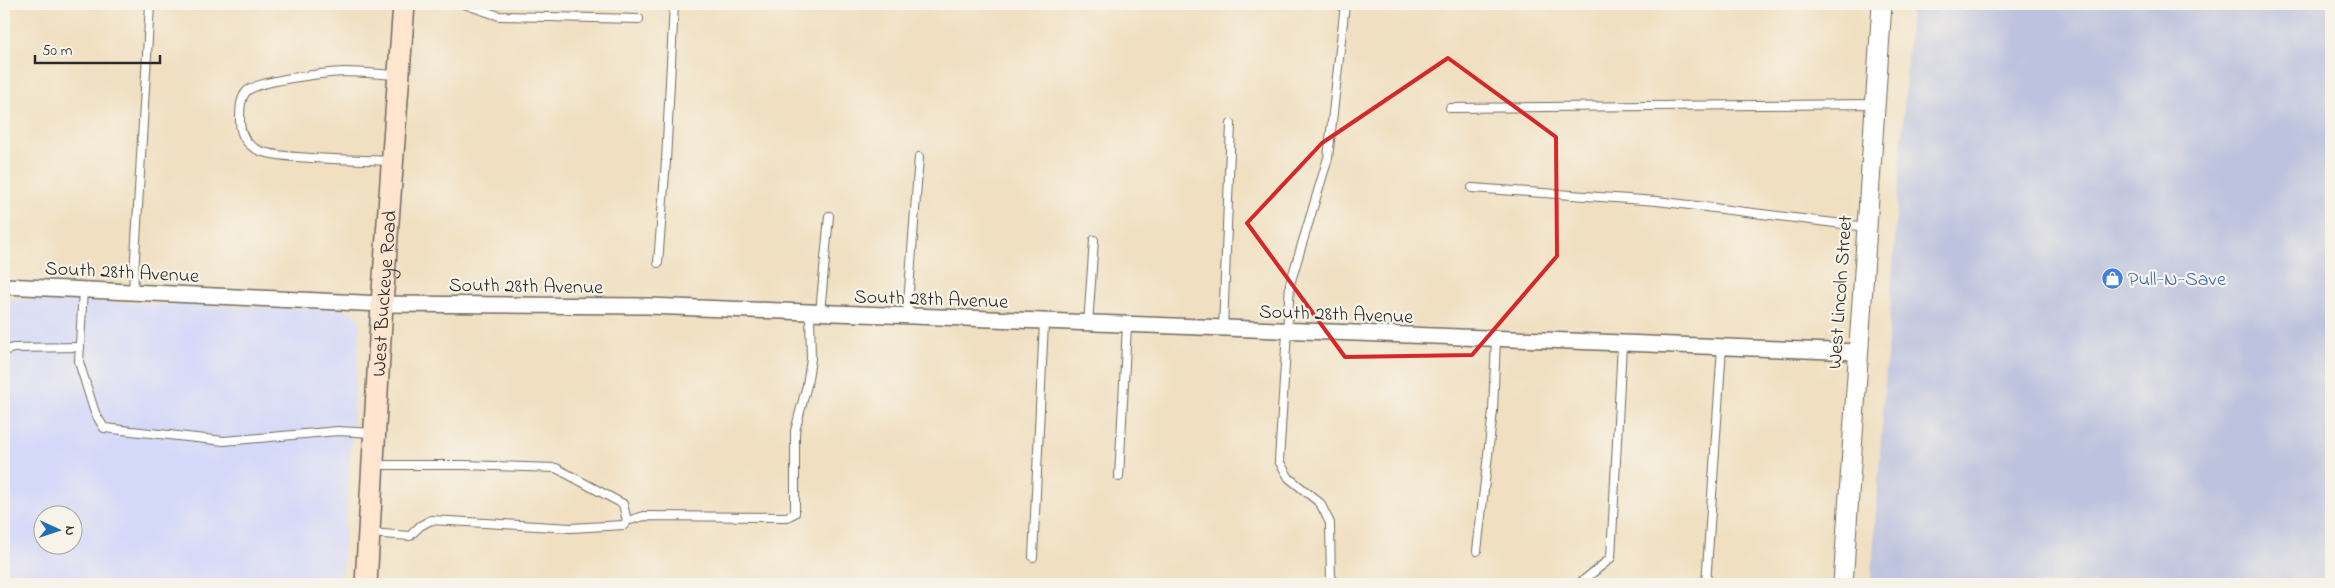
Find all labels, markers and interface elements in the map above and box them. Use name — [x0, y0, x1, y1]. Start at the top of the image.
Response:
scale bar — [35, 32, 160, 64]
text: 50 m — [42, 40, 73, 62]
street label: West Buckeye Road — [366, 210, 406, 378]
street label: West Lincoln Street — [1822, 214, 1861, 370]
street label: South 28th Avenue — [44, 255, 200, 292]
shop icon: Pull-N-Save — [2100, 266, 2124, 290]
place label: Pull-N-Save — [2128, 266, 2226, 295]
street label: South 28th Avenue — [449, 272, 603, 303]
street label: South 28th Avenue — [853, 283, 1009, 318]
street label: South 28th Avenue — [1258, 298, 1414, 333]
north arrow — [32, 506, 82, 556]
text: N — [59, 525, 80, 536]

